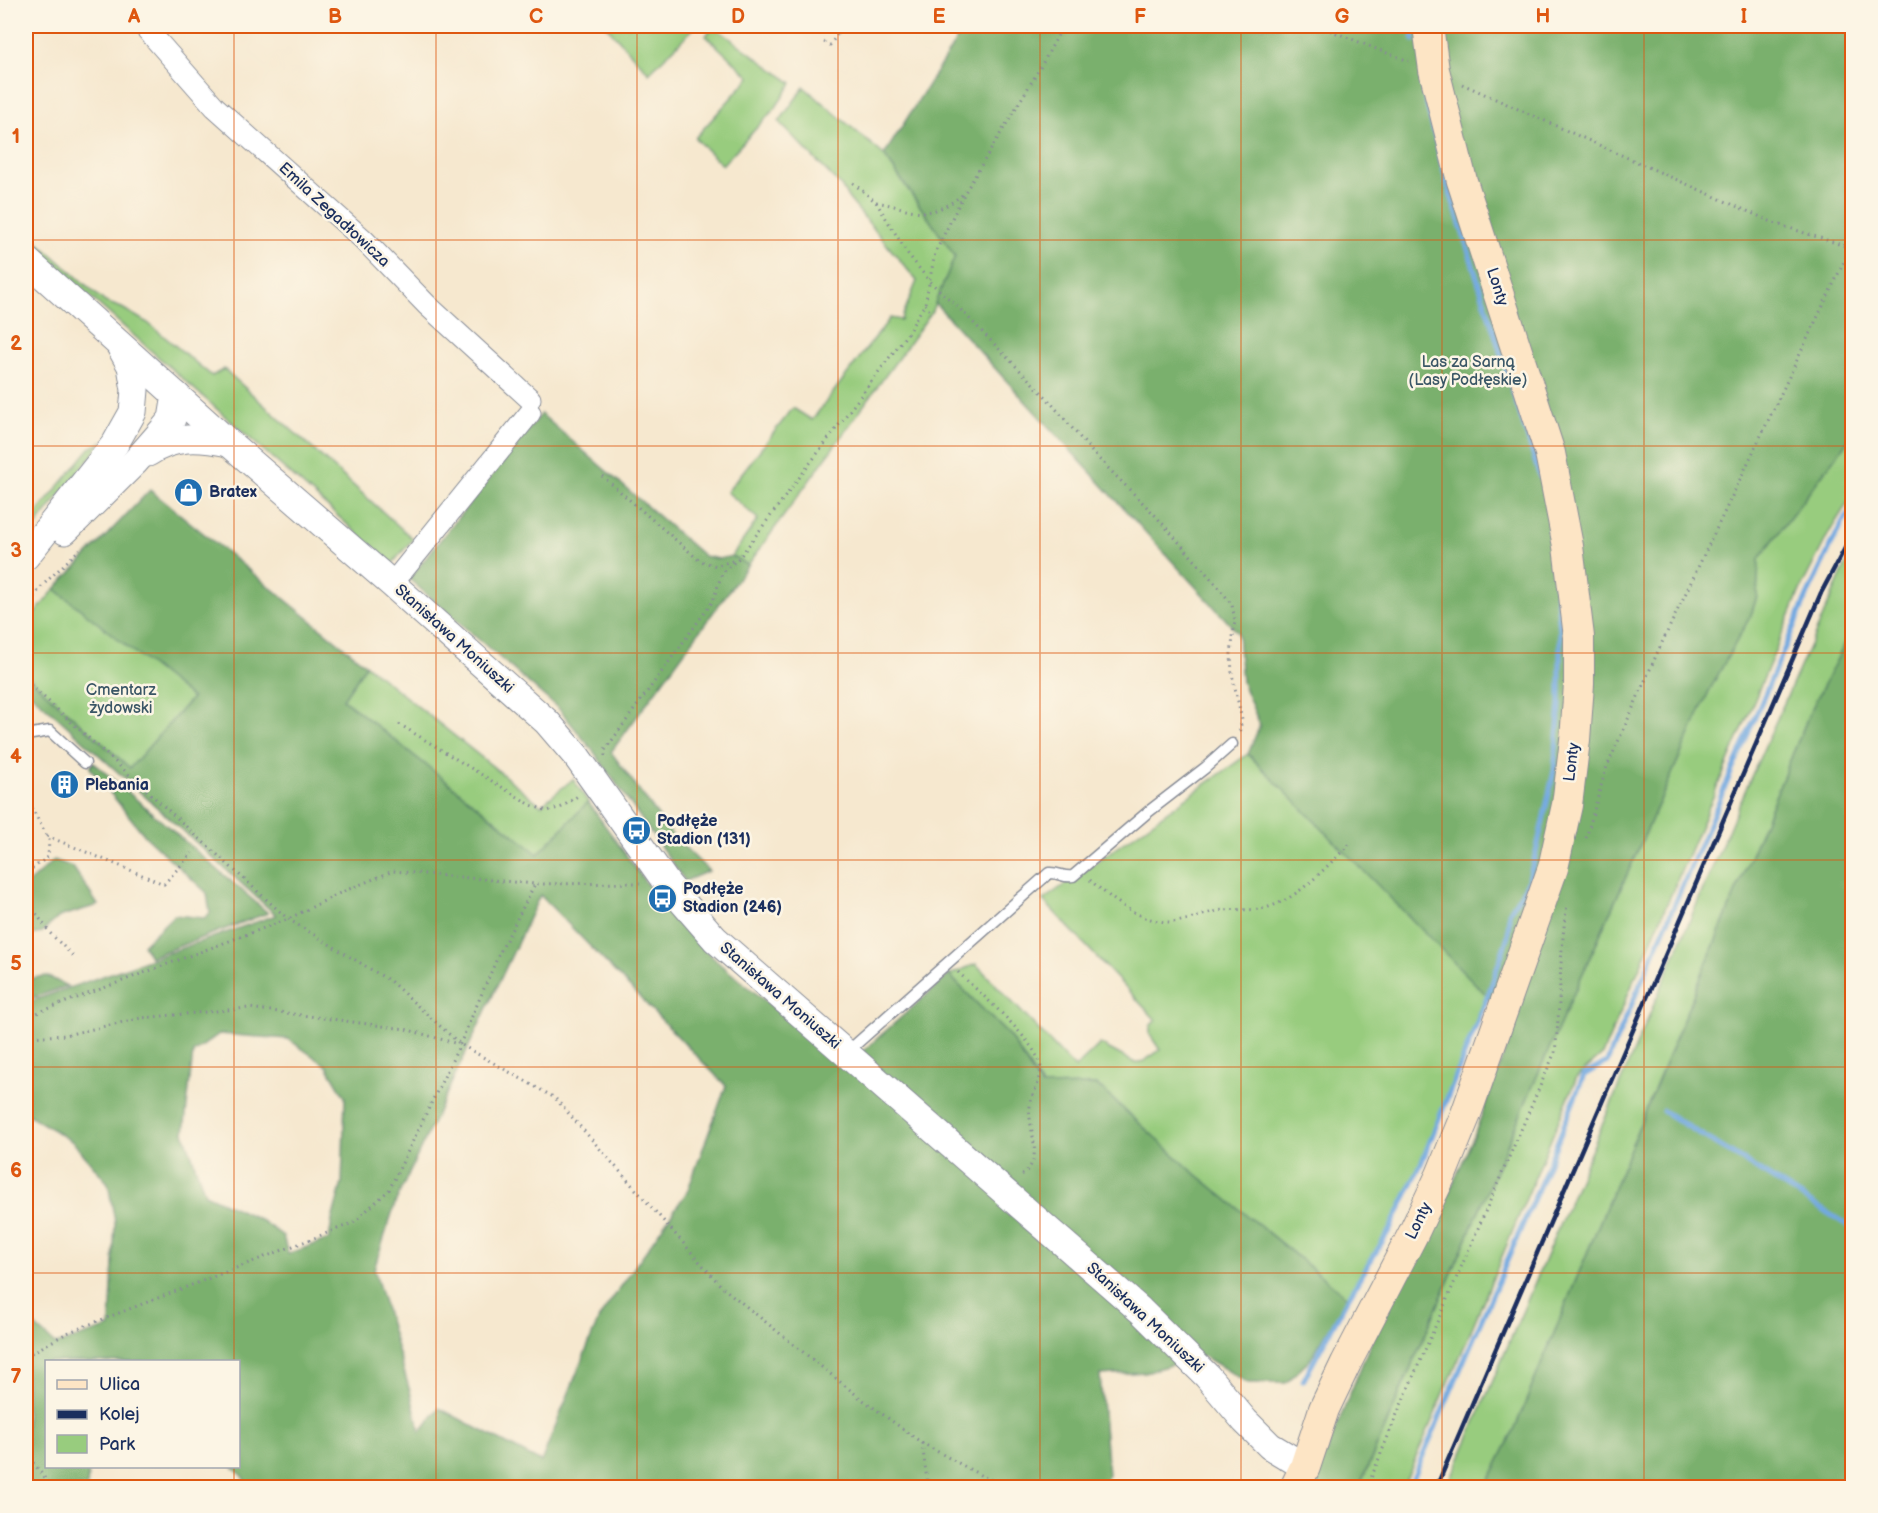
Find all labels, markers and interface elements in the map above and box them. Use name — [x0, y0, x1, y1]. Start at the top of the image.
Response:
text: A — [127, 5, 141, 29]
text: B — [328, 5, 342, 29]
text: C — [529, 5, 543, 29]
text: D — [731, 5, 745, 29]
text: E — [933, 5, 946, 29]
text: F — [1134, 5, 1146, 29]
text: G — [1335, 5, 1350, 29]
text: H — [1536, 5, 1550, 29]
text: I — [1741, 5, 1747, 29]
text: 1 — [12, 125, 20, 149]
street label: Emila Zegadłowicza — [275, 159, 393, 271]
street label: Lonty — [1482, 266, 1512, 309]
text: 2 — [10, 332, 22, 356]
park label: Las za Sarną (Lasy Podłęskie) — [1408, 353, 1528, 390]
shop icon: Bratex — [172, 476, 204, 508]
place label: Bratex — [209, 483, 257, 502]
text: 3 — [10, 539, 22, 563]
street label: Stanisława Moniuszki — [391, 581, 517, 697]
park label: Cmentarz żydowski — [86, 681, 156, 718]
street label: Lonty — [1560, 741, 1584, 783]
text: 4 — [10, 745, 22, 769]
building icon: Plebania — [48, 769, 80, 801]
place label: Plebania — [85, 776, 149, 795]
place label: Podłęże Stadion (131) — [657, 812, 751, 849]
bus stop icon: Podłęże Stadion (131) — [620, 814, 652, 846]
place label: Podłęże Stadion (246) — [683, 880, 782, 917]
bus stop icon: Podłęże Stadion (246) — [646, 882, 678, 914]
street label: Stanisława Moniuszki — [716, 938, 844, 1054]
text: 5 — [10, 952, 22, 976]
text: 6 — [10, 1159, 22, 1183]
street label: Lonty — [1402, 1199, 1436, 1243]
street label: Stanisława Moniuszki — [1082, 1259, 1208, 1377]
legend — [45, 1360, 240, 1468]
text: 7 — [10, 1365, 22, 1389]
text: Ulica — [99, 1374, 140, 1395]
text: Kolej — [99, 1404, 139, 1425]
text: Park — [99, 1434, 135, 1455]

